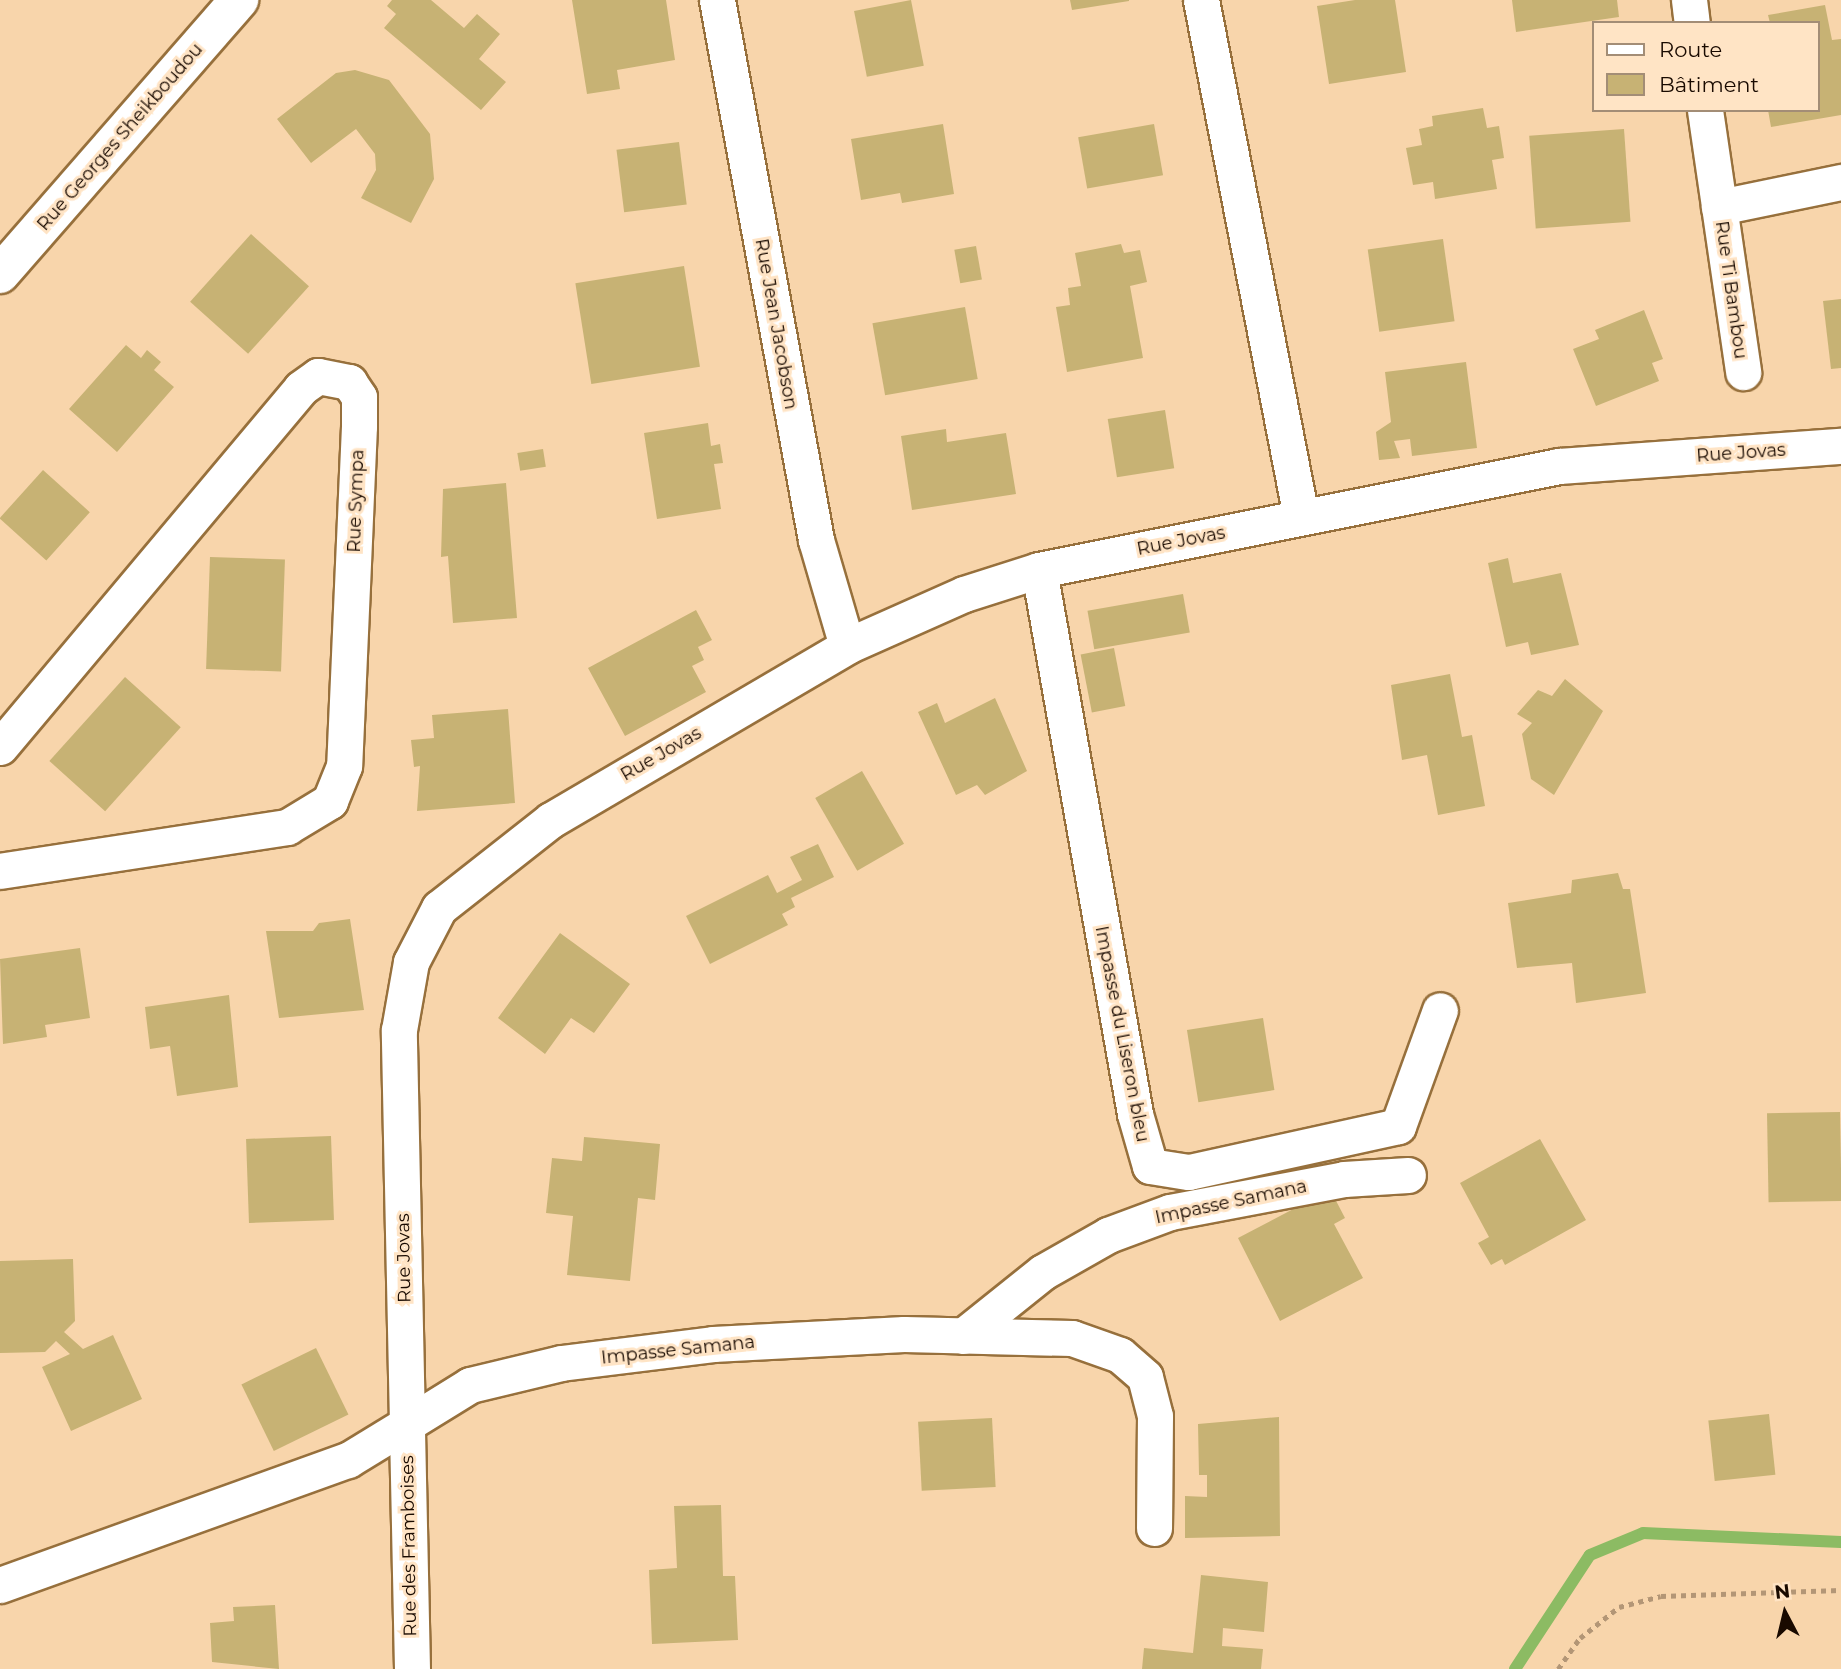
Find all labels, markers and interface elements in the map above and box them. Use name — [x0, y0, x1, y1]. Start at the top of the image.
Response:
legend — [1592, 21, 1820, 112]
text: Route — [1659, 37, 1722, 62]
street label: Rue Georges Sheikboudou — [33, 39, 207, 235]
text: Bâtiment — [1659, 72, 1759, 97]
street label: Rue Ti Bambou — [1711, 219, 1751, 361]
street label: Rue Jean Jacobson — [750, 237, 802, 411]
street label: Rue Jovas — [1696, 439, 1786, 467]
street label: Rue Sympa — [343, 449, 369, 553]
street label: Rue Jovas — [1135, 522, 1227, 560]
street label: Rue Jovas — [617, 722, 705, 786]
street label: Impasse du Liseron bleu — [1090, 924, 1154, 1144]
street label: Impasse Samana — [1153, 1175, 1309, 1229]
street label: Rue Jovas — [392, 1213, 416, 1303]
street label: Impasse Samana — [600, 1331, 756, 1369]
street label: Rue des Framboises — [397, 1455, 421, 1637]
north arrow — [1750, 1578, 1820, 1648]
text: N — [1773, 1579, 1791, 1604]

